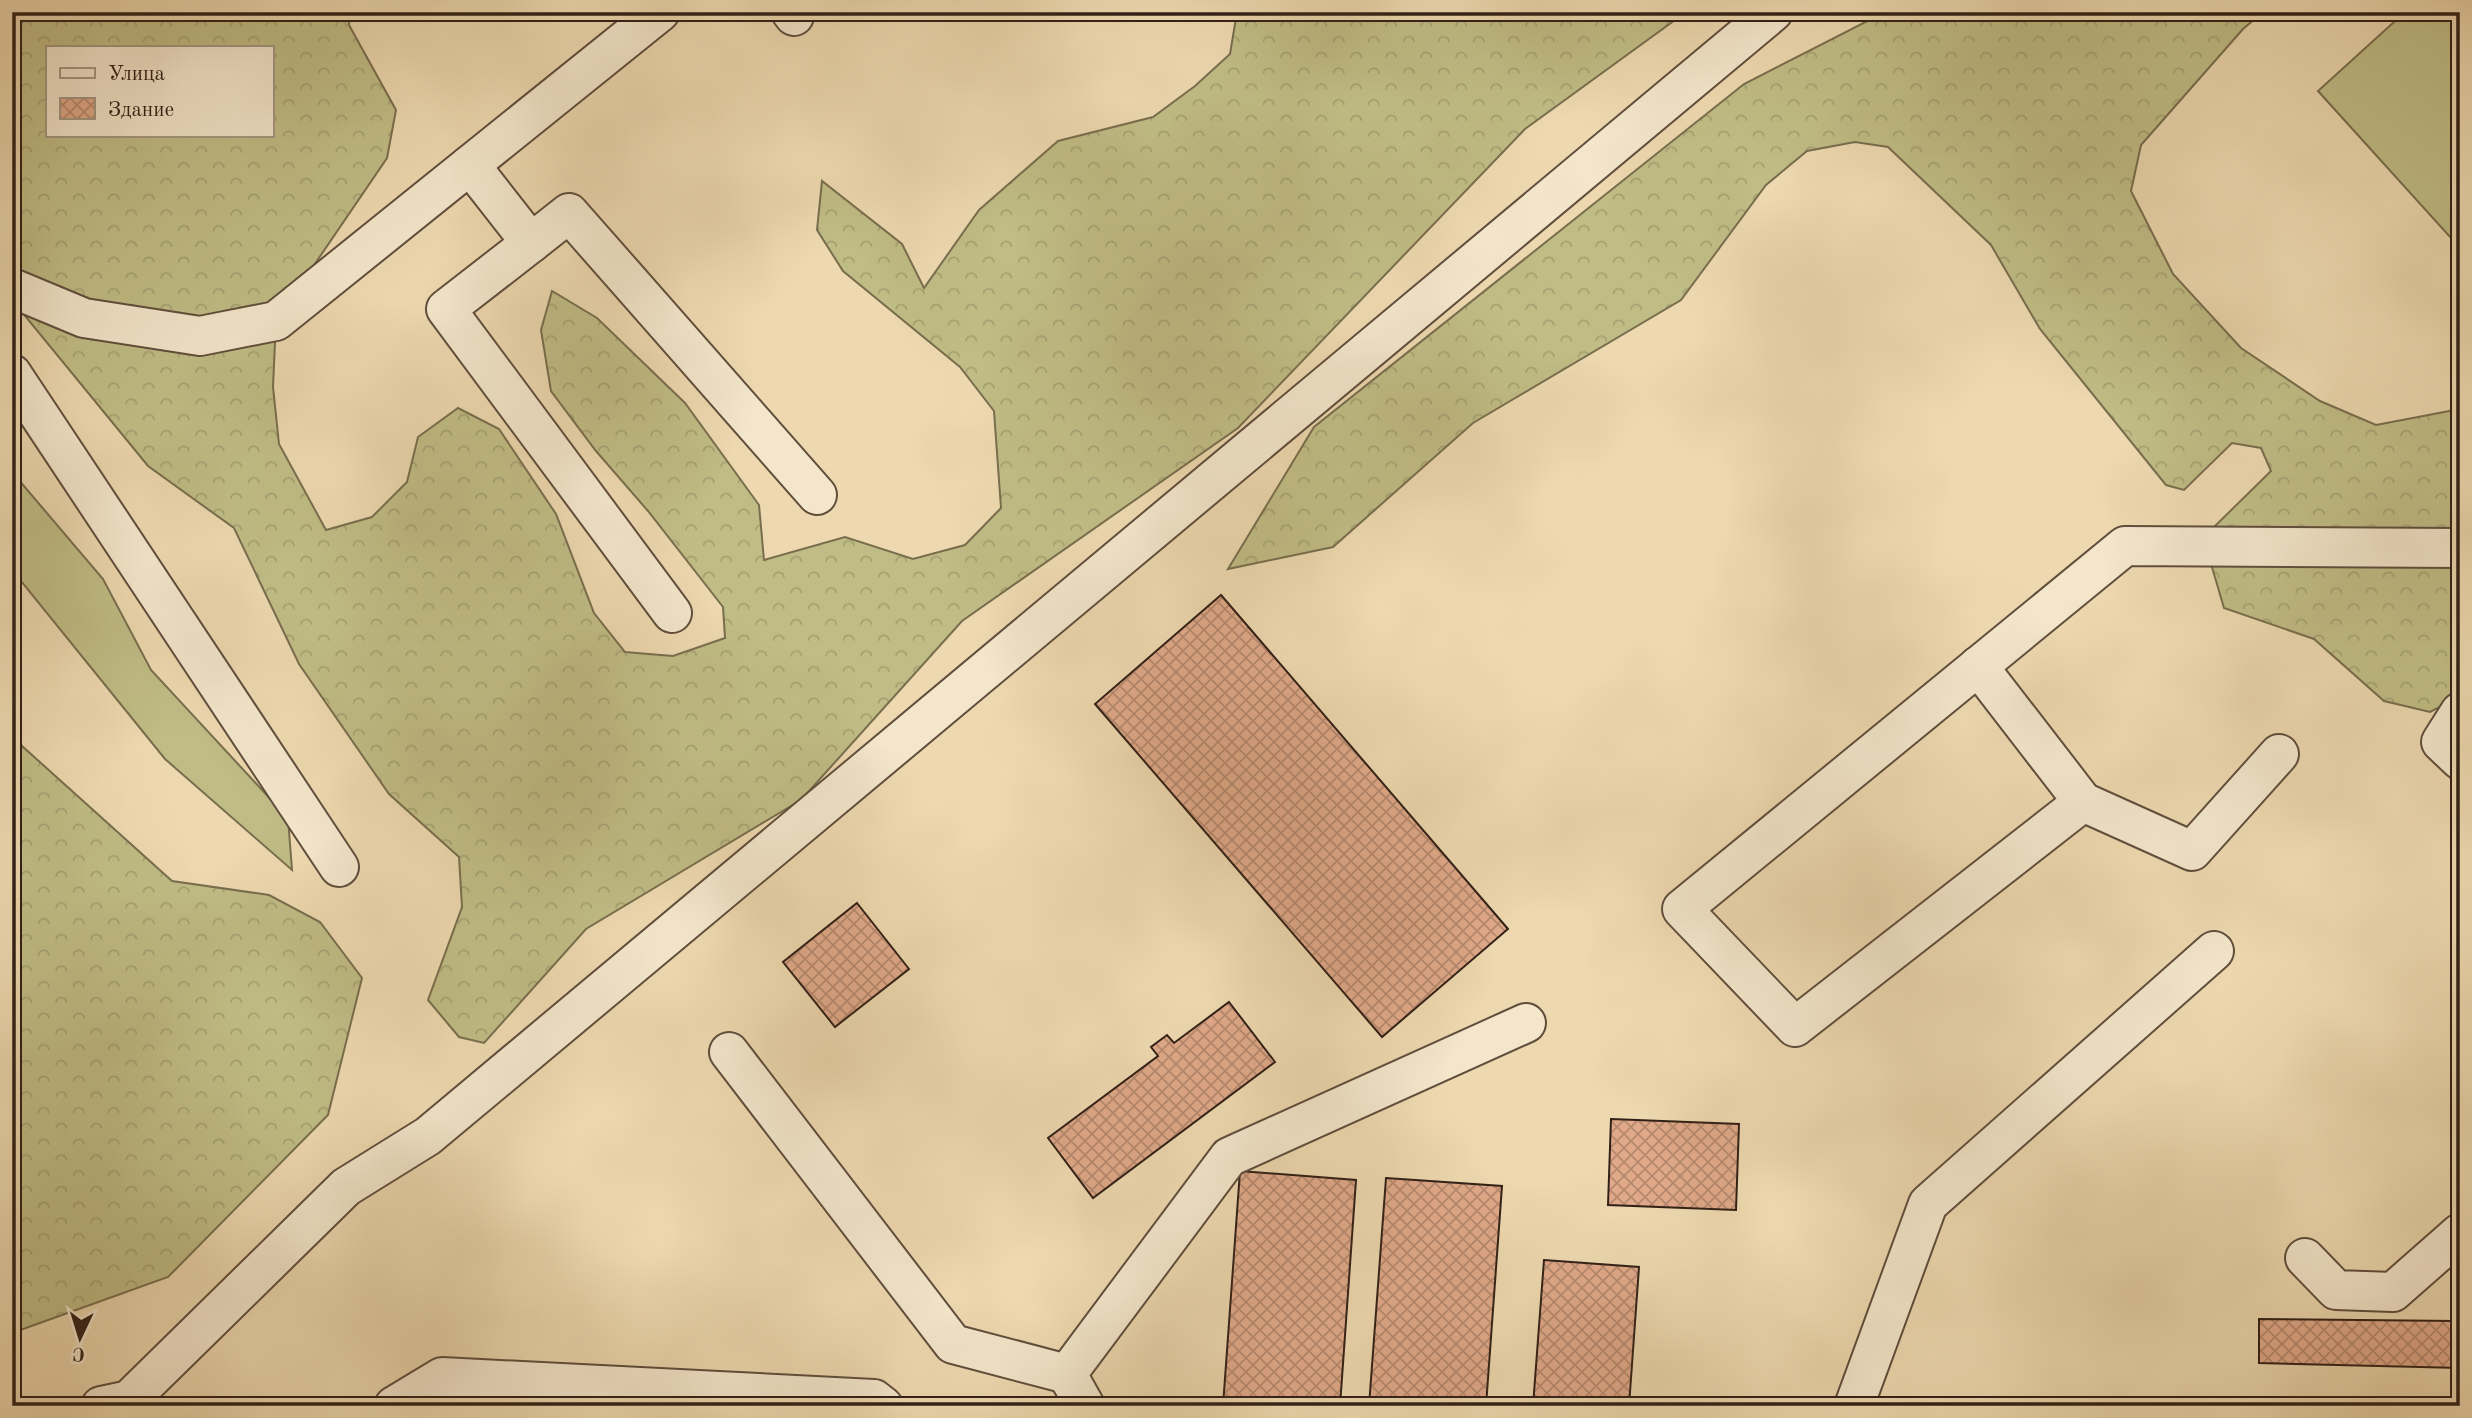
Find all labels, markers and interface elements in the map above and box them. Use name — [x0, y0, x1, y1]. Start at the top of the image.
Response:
legend — [46, 46, 273, 136]
text: Улица — [108, 64, 165, 85]
text: Здание — [108, 100, 174, 121]
north arrow — [46, 1302, 116, 1372]
text: С — [72, 1343, 86, 1362]

